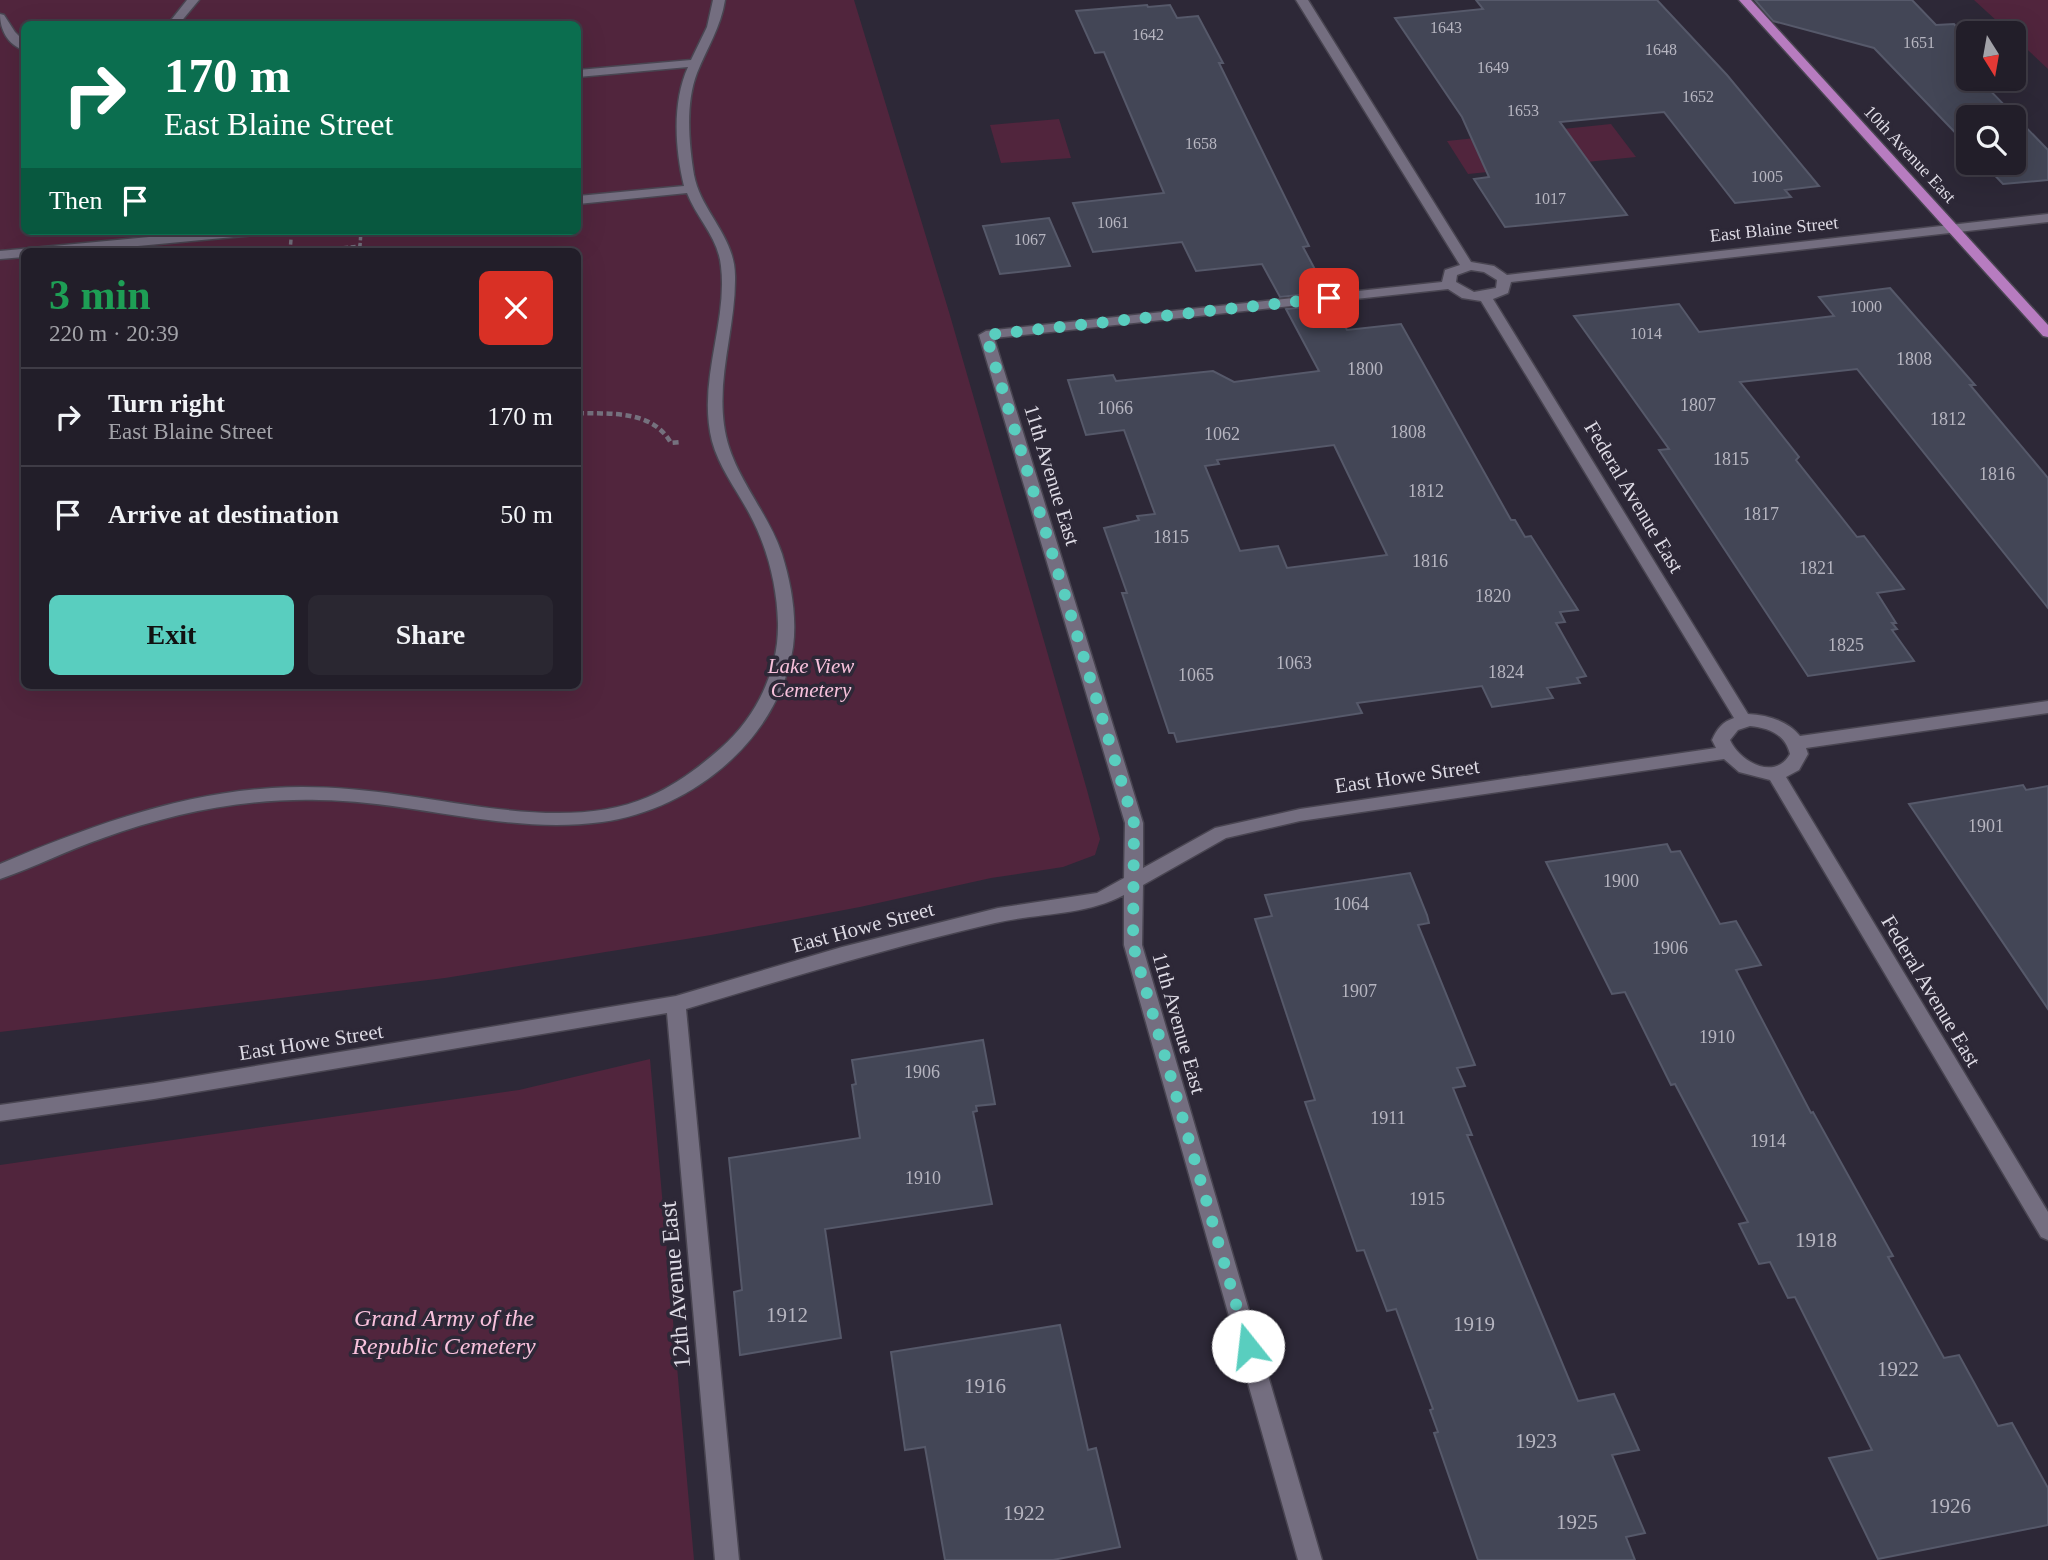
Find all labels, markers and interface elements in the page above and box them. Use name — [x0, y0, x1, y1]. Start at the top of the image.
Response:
house number: 1643 — [1430, 19, 1462, 36]
north arrow — [1956, 21, 2026, 91]
map controls — [1956, 21, 2026, 175]
house number: 1642 — [1132, 26, 1164, 43]
house number: 1651 — [1903, 34, 1935, 51]
house number: 1648 — [1645, 41, 1677, 58]
text: 170 m — [164, 48, 291, 103]
icon: right — [49, 49, 140, 140]
house number: 1649 — [1477, 59, 1509, 76]
house number: 1652 — [1682, 88, 1714, 105]
street label: 10th Avenue East — [1860, 101, 1960, 207]
house number: 1653 — [1507, 102, 1539, 119]
button: search — [1956, 105, 2026, 175]
text: East Blaine Street — [164, 106, 393, 142]
house number: 1658 — [1185, 135, 1217, 152]
house number: 1005 — [1751, 168, 1783, 185]
icon: arrive — [116, 182, 154, 220]
text: Then — [49, 186, 102, 215]
house number: 1017 — [1534, 190, 1566, 207]
street label: East Blaine Street — [1709, 212, 1839, 246]
house number: 1061 — [1097, 214, 1129, 231]
house number: 1067 — [1014, 231, 1046, 248]
pin — [1299, 268, 1359, 328]
button: close — [479, 271, 553, 345]
text: 3 min — [49, 272, 151, 318]
icon: arrive — [1310, 279, 1348, 317]
house number: 1000 — [1850, 298, 1882, 315]
text: 220 m · 20:39 — [49, 321, 179, 346]
house number: 1014 — [1630, 325, 1662, 342]
house number: 1808 — [1896, 349, 1932, 369]
house number: 1800 — [1347, 359, 1383, 379]
text: Turn right — [108, 389, 225, 418]
house number: 1807 — [1680, 395, 1716, 415]
icon: right — [49, 398, 87, 436]
house number: 1066 — [1097, 398, 1133, 418]
text: 170 m — [487, 402, 553, 431]
street label: 11th Avenue East — [1019, 402, 1085, 548]
house number: 1812 — [1930, 409, 1966, 429]
street label: Federal Avenue East — [1579, 417, 1689, 577]
text: East Blaine Street — [108, 419, 273, 444]
house number: 1808 — [1390, 422, 1426, 442]
house number: 1062 — [1204, 424, 1240, 444]
house number: 1815 — [1713, 449, 1749, 469]
house number: 1816 — [1979, 464, 2015, 484]
house number: 1812 — [1408, 481, 1444, 501]
icon: arrive — [49, 496, 87, 534]
text: Arrive at destination — [108, 500, 339, 529]
text: 50 m — [500, 500, 553, 529]
house number: 1817 — [1743, 504, 1779, 524]
house number: 1815 — [1153, 527, 1189, 547]
house number: 1816 — [1412, 551, 1448, 571]
house number: 1821 — [1799, 558, 1835, 578]
house number: 1820 — [1475, 586, 1511, 606]
button: Exit — [49, 595, 294, 675]
button: Share — [308, 595, 553, 675]
house number: 1825 — [1828, 635, 1864, 655]
house number: 1063 — [1276, 653, 1312, 673]
park label: Lake View Cemetery — [767, 654, 854, 702]
house number: 1824 — [1488, 662, 1524, 682]
house number: 1065 — [1178, 665, 1214, 685]
street label: East Howe Street — [1333, 754, 1481, 798]
house number: 1901 — [1968, 816, 2004, 836]
house number: 1900 — [1603, 871, 1639, 891]
house number: 1064 — [1333, 894, 1369, 914]
street label: East Howe Street — [789, 897, 937, 957]
street label: Federal Avenue East — [1876, 911, 1986, 1071]
house number: 1906 — [1652, 938, 1688, 958]
street label: 11th Avenue East — [1147, 950, 1211, 1097]
house number: 1907 — [1341, 981, 1377, 1001]
street label: East Howe Street — [237, 1019, 385, 1065]
house number: 1910 — [1699, 1027, 1735, 1047]
house number: 1906 — [904, 1062, 940, 1082]
house number: 1911 — [1370, 1108, 1406, 1128]
house number: 1914 — [1750, 1131, 1786, 1151]
house number: 1910 — [905, 1168, 941, 1188]
house number: 1915 — [1409, 1189, 1445, 1209]
street label: 12th Avenue East — [655, 1200, 695, 1370]
house number: 1918 — [1795, 1228, 1837, 1252]
house number: 1912 — [766, 1303, 808, 1327]
park label: Grand Army of the Republic Cemetery — [351, 1305, 536, 1359]
position arrow — [1211, 1309, 1285, 1383]
house number: 1919 — [1453, 1312, 1495, 1336]
house number: 1922 — [1877, 1357, 1919, 1381]
house number: 1916 — [964, 1374, 1006, 1398]
house number: 1923 — [1515, 1429, 1557, 1453]
house number: 1926 — [1929, 1494, 1971, 1518]
house number: 1922 — [1003, 1501, 1045, 1525]
house number: 1925 — [1556, 1510, 1598, 1534]

